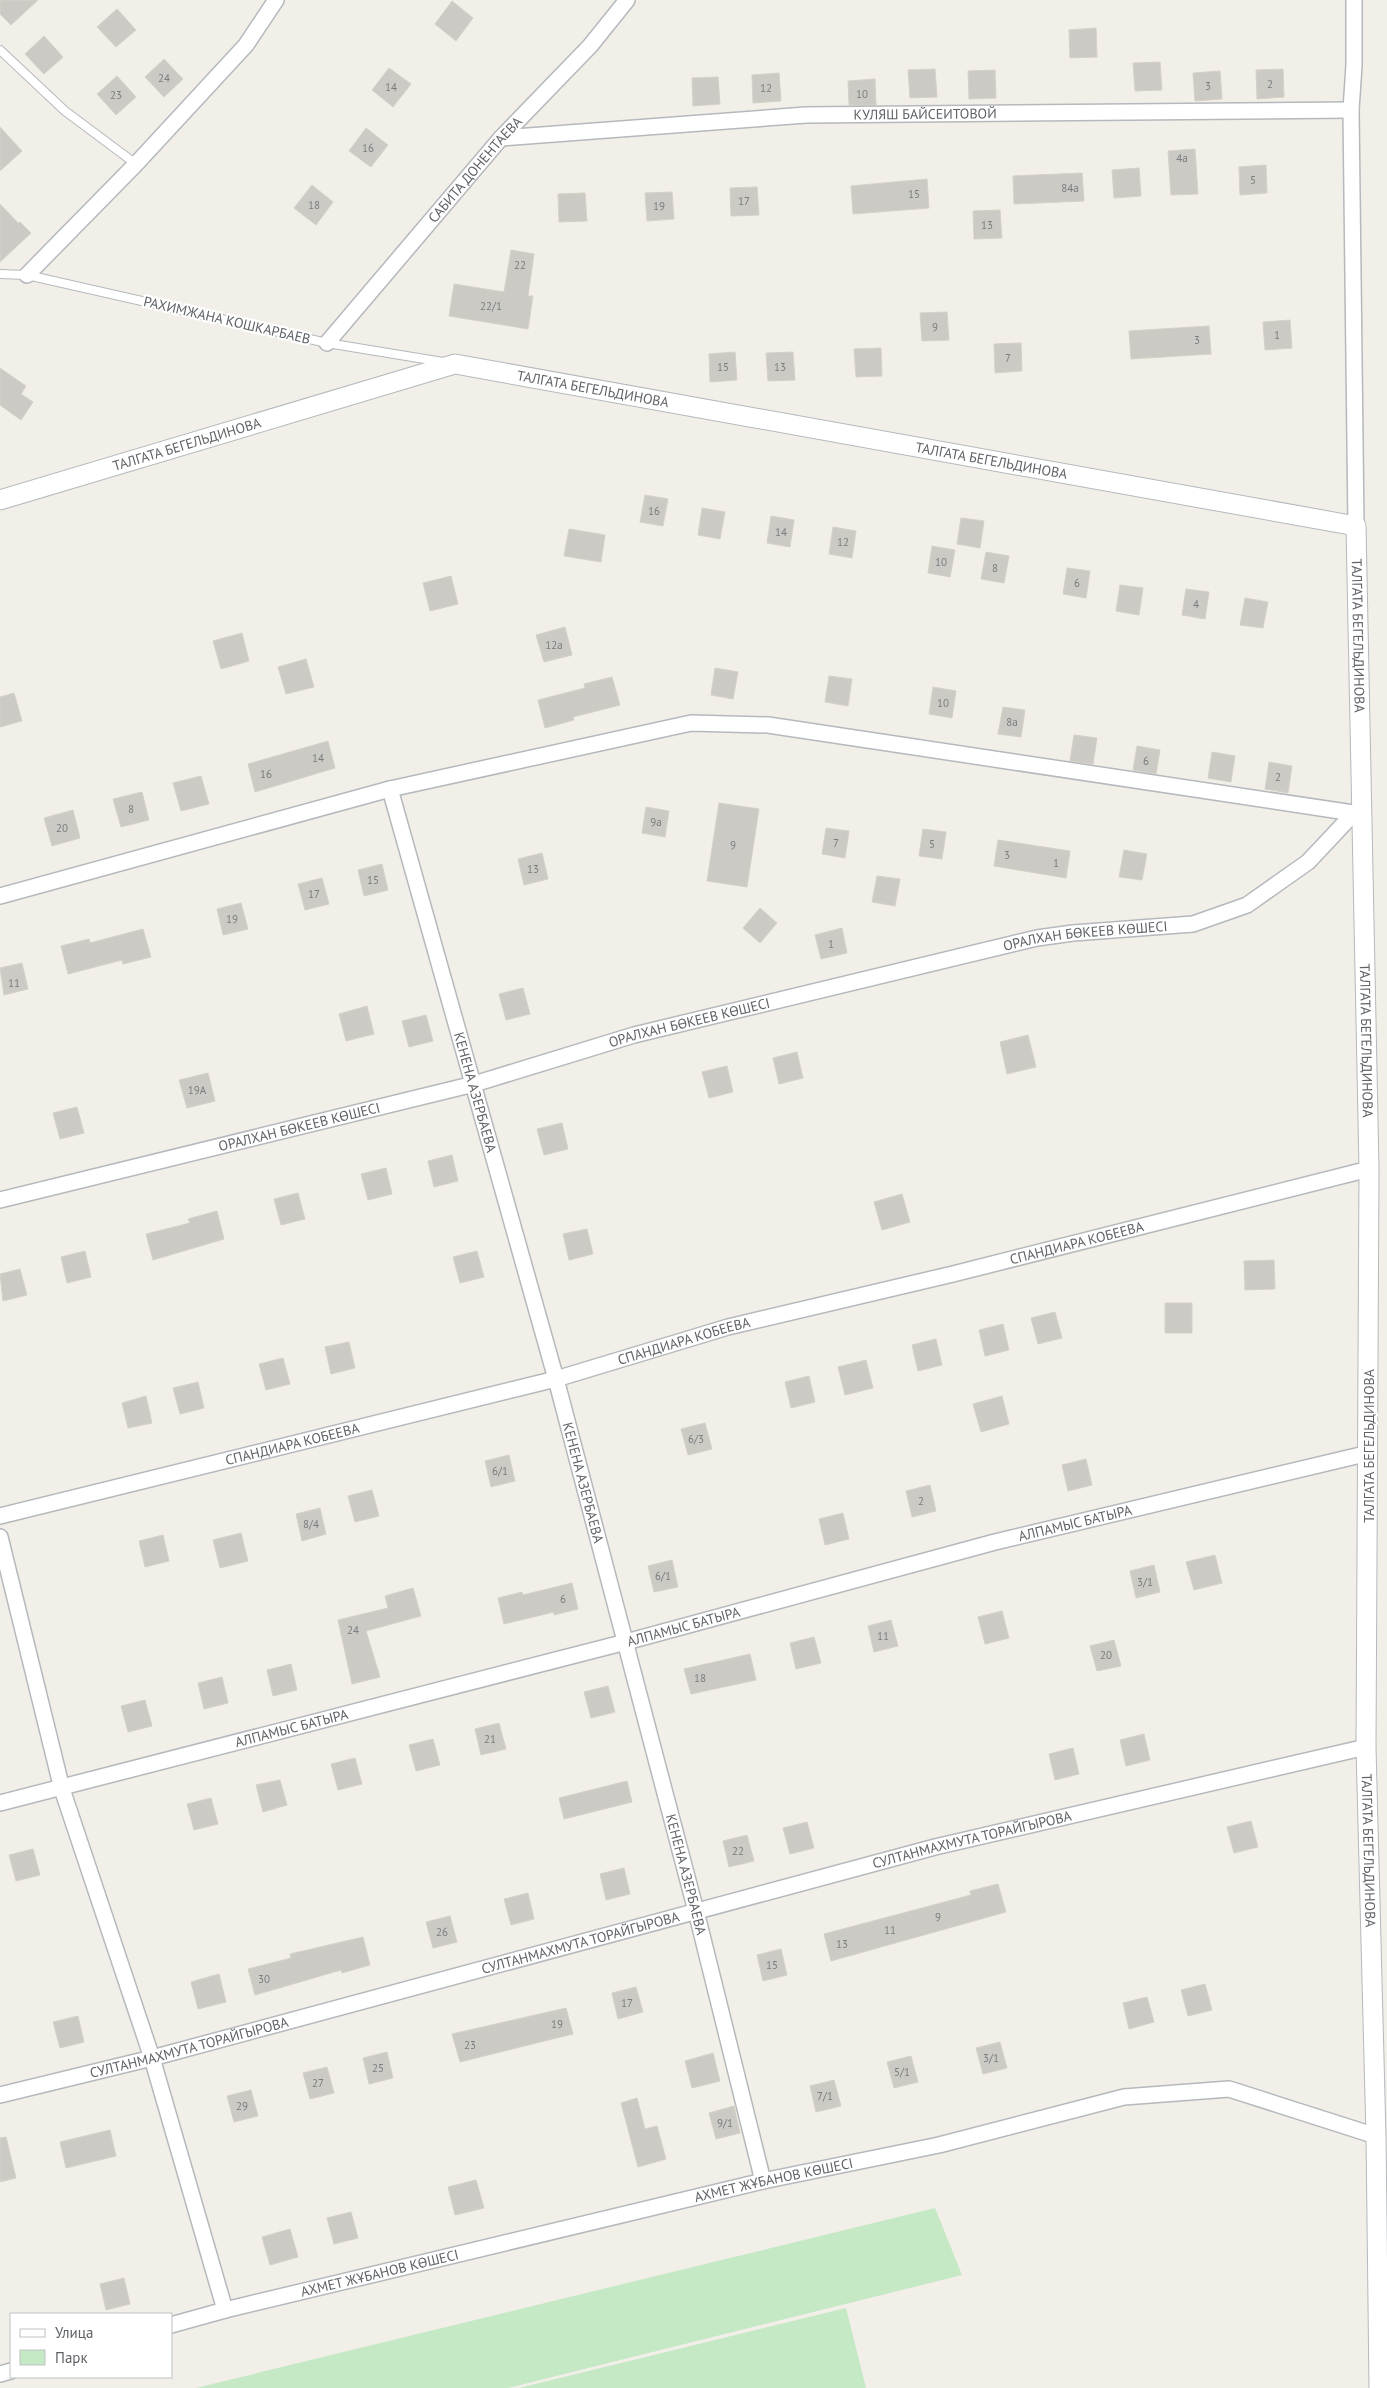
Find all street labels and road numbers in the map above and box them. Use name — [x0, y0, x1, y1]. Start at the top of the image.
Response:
street label: КУЛЯШ БАЙСЕИТОВОЙ — [853, 104, 997, 124]
street label: САБИТА ДОНЕНТАЕВА — [424, 112, 526, 226]
street label: РАХИМЖАНА КОШКАРБАЕВ — [142, 292, 312, 348]
street label: ТАЛГАТА БЕГЕЛЬДИНОВА — [516, 366, 671, 411]
street label: ТАЛГАТА БЕГЕЛЬДИНОВА — [111, 413, 264, 475]
street label: ТАЛГАТА БЕГЕЛЬДИНОВА — [914, 438, 1070, 483]
street label: ТАЛГАТА БЕГЕЛЬДИНОВА — [1348, 559, 1369, 714]
street label: ОРАЛХАН БӨКЕЕВ КӨШЕСІ — [1001, 917, 1168, 955]
street label: ТАЛГАТА БЕГЕЛЬДИНОВА — [1356, 963, 1377, 1118]
street label: ОРАЛХАН БӨКЕЕВ КӨШЕСІ — [606, 994, 772, 1051]
street label: КЕНЕНА АЗЕРБАЕВА — [450, 1030, 501, 1155]
street label: ОРАЛХАН БӨКЕЕВ КӨШЕСІ — [217, 1098, 382, 1155]
street label: СПАНДИАРА КОБЕЕВА — [1008, 1217, 1146, 1268]
street label: СПАНДИАРА КОБЕЕВА — [615, 1313, 753, 1369]
street label: ТАЛГАТА БЕГЕЛЬДИНОВА — [1360, 1368, 1378, 1523]
street label: СПАНДИАРА КОБЕЕВА — [223, 1419, 362, 1469]
street label: КЕНЕНА АЗЕРБАЕВА — [559, 1420, 608, 1546]
street label: АЛПАМЫС БАТЫРА — [1017, 1501, 1134, 1545]
street label: АЛПАМЫС БАТЫРА — [625, 1602, 743, 1650]
street label: АЛПАМЫС БАТЫРА — [233, 1705, 351, 1751]
street label: ТАЛГАТА БЕГЕЛЬДИНОВА — [1358, 1773, 1380, 1928]
street label: СУЛТАНМАХМУТА ТОРАЙГЫРОВА — [870, 1806, 1074, 1872]
street label: КЕНЕНА АЗЕРБАЕВА — [662, 1812, 711, 1937]
street label: СУЛТАНМАХМУТА ТОРАЙГЫРОВА — [479, 1907, 682, 1978]
street label: СУЛТАНМАХМУТА ТОРАЙГЫРОВА — [88, 2012, 291, 2082]
street label: АХМЕТ ЖҰБАНОВ КӨШЕСІ — [693, 2154, 855, 2206]
street label: АХМЕТ ЖҰБАНОВ КӨШЕСІ — [299, 2245, 460, 2301]

